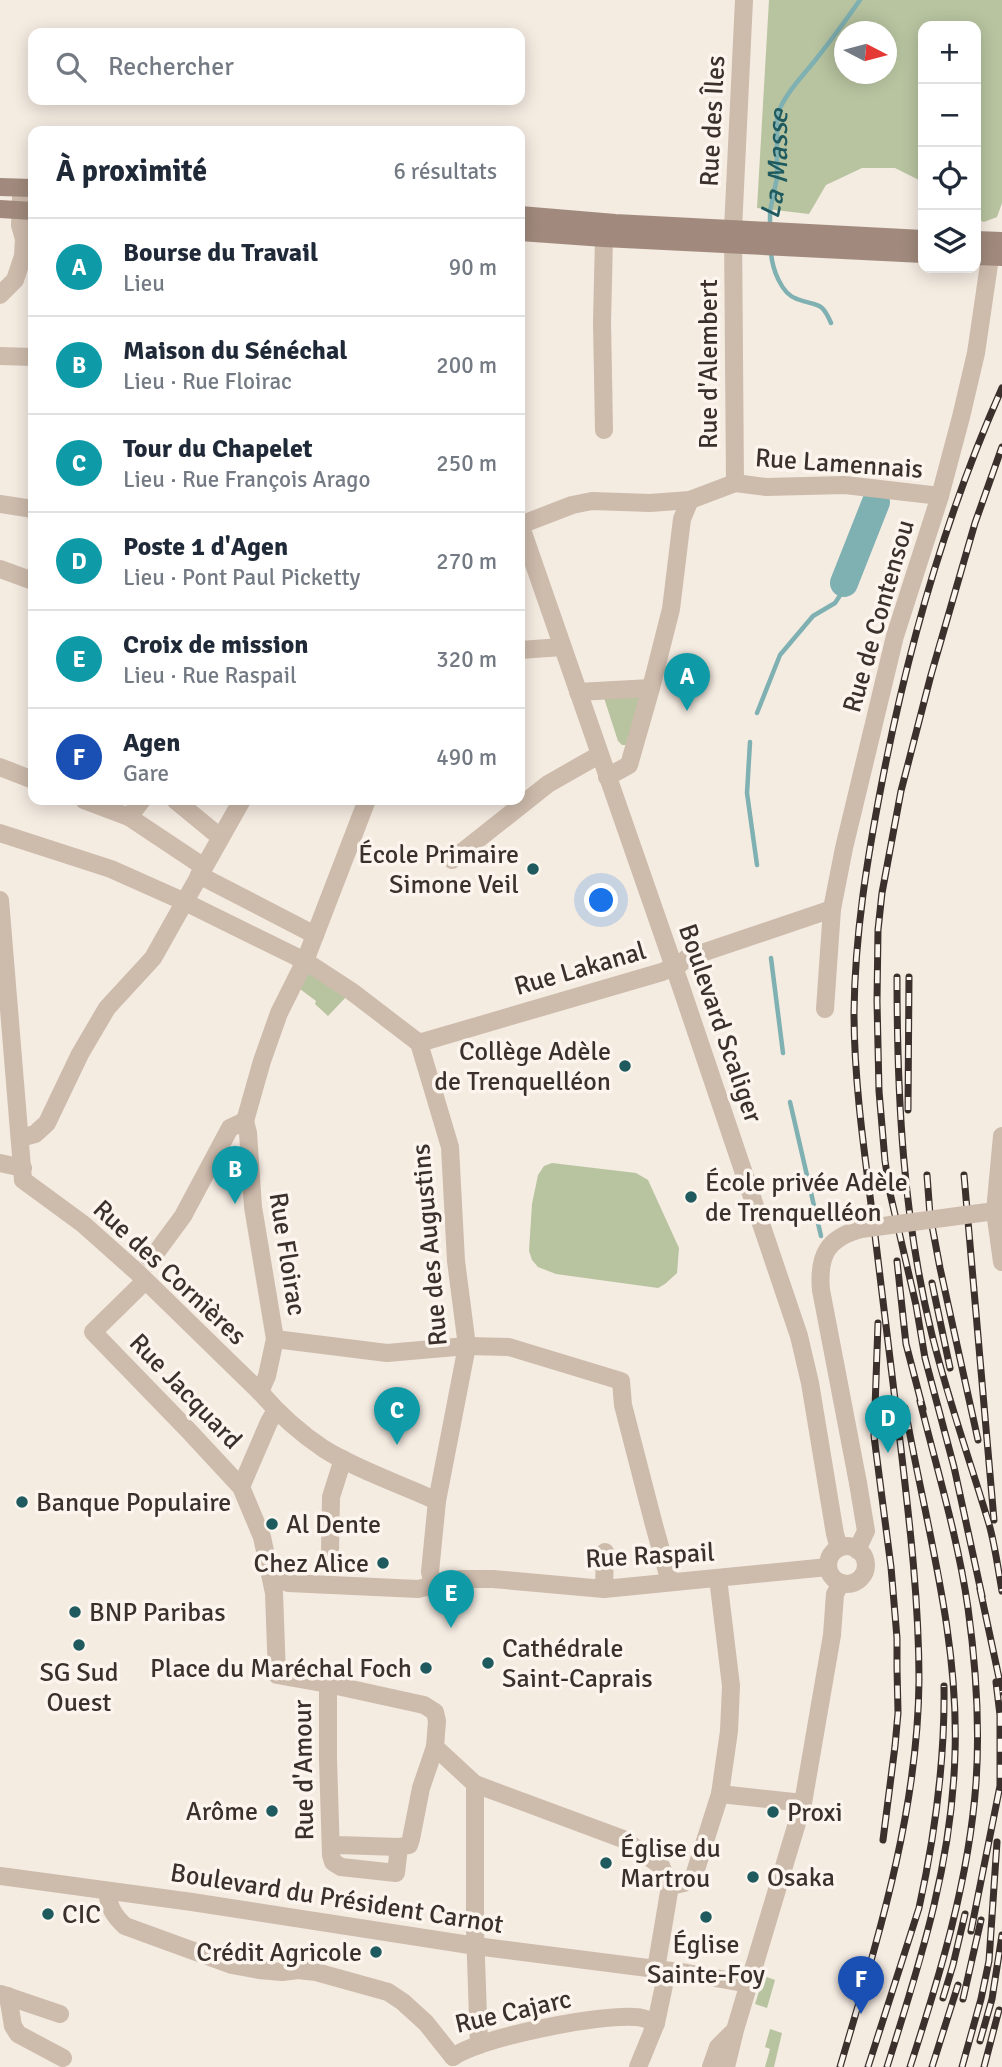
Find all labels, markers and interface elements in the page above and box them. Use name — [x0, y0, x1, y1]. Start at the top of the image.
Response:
north arrow — [834, 21, 897, 84]
map controls — [918, 21, 981, 273]
button: + — [918, 21, 981, 84]
search box — [28, 28, 525, 105]
icon: search — [52, 48, 90, 86]
text: Rechercher — [108, 51, 234, 83]
street label: Rue des Îles — [694, 55, 732, 187]
button: − — [918, 84, 981, 147]
water label: La Masse — [753, 102, 797, 222]
button: locate — [918, 147, 981, 210]
text: À proximité — [56, 153, 207, 190]
text: 6 résultats — [393, 157, 497, 186]
button: layers — [918, 210, 981, 273]
text: Bourse du Travail — [123, 237, 318, 269]
text: A — [72, 253, 86, 282]
text: 90 m — [449, 253, 497, 282]
text: Lieu — [123, 269, 165, 298]
street label: Rue d'Alembert — [693, 279, 725, 449]
text: Maison du Sénéchal — [123, 335, 347, 367]
text: B — [72, 351, 86, 380]
text: 200 m — [436, 351, 497, 380]
text: Lieu · Rue Floirac — [123, 367, 292, 396]
text: Tour du Chapelet — [123, 433, 313, 465]
street label: Rue Lamennais — [754, 442, 924, 486]
text: C — [72, 449, 86, 478]
text: 250 m — [436, 449, 497, 478]
text: Lieu · Rue François Arago — [123, 465, 370, 494]
street label: Rue de Contensou — [836, 516, 922, 716]
text: Poste 1 d'Agen — [123, 531, 288, 563]
text: D — [71, 547, 87, 576]
text: 270 m — [436, 547, 497, 576]
text: Lieu · Pont Paul Picketty — [123, 563, 360, 592]
text: Croix de mission — [123, 629, 309, 661]
text: E — [72, 645, 86, 674]
text: 320 m — [436, 645, 497, 674]
pin: A — [664, 653, 710, 711]
text: Lieu · Rue Raspail — [123, 661, 297, 690]
text: Agen — [123, 727, 180, 759]
text: F — [73, 743, 85, 772]
text: 490 m — [436, 743, 497, 772]
text: Gare — [123, 759, 169, 788]
place label: École Primaire Simone Veil — [358, 839, 519, 901]
marker: École Primaire Simone Veil — [525, 861, 541, 877]
your location — [584, 883, 618, 917]
street label: Boulevard Scaliger — [671, 920, 769, 1127]
street label: Rue Lakanal — [511, 935, 650, 1003]
place label: Collège Adèle de Trenquelléon — [434, 1036, 611, 1098]
marker: Collège Adèle de Trenquelléon — [617, 1058, 633, 1074]
street label: Rue des Augustins — [405, 1142, 455, 1347]
pin: B — [212, 1146, 258, 1204]
place label: École privée Adèle de Trenquelléon — [705, 1167, 908, 1229]
marker: École privée Adèle de Trenquelléon — [683, 1189, 699, 1205]
street label: Rue Floirac — [261, 1190, 313, 1318]
street label: Rue des Cornières — [86, 1193, 253, 1352]
street label: Rue Jacquard — [122, 1327, 248, 1456]
pin: C — [374, 1387, 420, 1445]
pin: D — [865, 1395, 911, 1453]
place label: Banque Populaire — [36, 1487, 231, 1519]
marker: Banque Populaire — [14, 1494, 30, 1510]
place label: Al Dente — [286, 1509, 381, 1541]
marker: Al Dente — [264, 1516, 280, 1532]
street label: Rue Raspail — [584, 1537, 716, 1575]
place label: Chez Alice — [253, 1548, 369, 1580]
marker: Chez Alice — [375, 1555, 391, 1571]
pin: E — [428, 1570, 474, 1628]
place label: BNP Paribas — [89, 1597, 226, 1629]
marker: BNP Paribas — [67, 1604, 83, 1620]
place label: Cathédrale Saint-Caprais — [502, 1633, 653, 1695]
marker: SG Sud Ouest — [71, 1637, 87, 1653]
place label: Place du Maréchal Foch — [150, 1653, 412, 1685]
marker: Cathédrale Saint-Caprais — [480, 1655, 496, 1671]
place label: SG Sud Ouest — [39, 1657, 119, 1719]
marker: Place du Maréchal Foch — [418, 1660, 434, 1676]
street label: Rue d'Amour — [287, 1699, 321, 1841]
place label: Arôme — [186, 1796, 258, 1828]
place label: Proxi — [787, 1797, 843, 1829]
marker: Arôme — [264, 1803, 280, 1819]
marker: Proxi — [765, 1804, 781, 1820]
place label: Église du Martrou — [620, 1833, 721, 1895]
marker: Église du Martrou — [598, 1855, 614, 1871]
street label: Boulevard du Président Carnot — [168, 1857, 506, 1941]
place label: Osaka — [767, 1862, 835, 1894]
marker: Osaka — [745, 1869, 761, 1885]
place label: CIC — [62, 1899, 101, 1931]
marker: CIC — [40, 1906, 56, 1922]
marker: Église Sainte-Foy — [698, 1909, 714, 1925]
place label: Église Sainte-Foy — [647, 1929, 765, 1991]
place label: Crédit Agricole — [196, 1937, 362, 1969]
marker: Crédit Agricole — [368, 1944, 384, 1960]
pin: F — [838, 1956, 884, 2014]
street label: Rue Cajarc — [452, 1983, 575, 2041]

